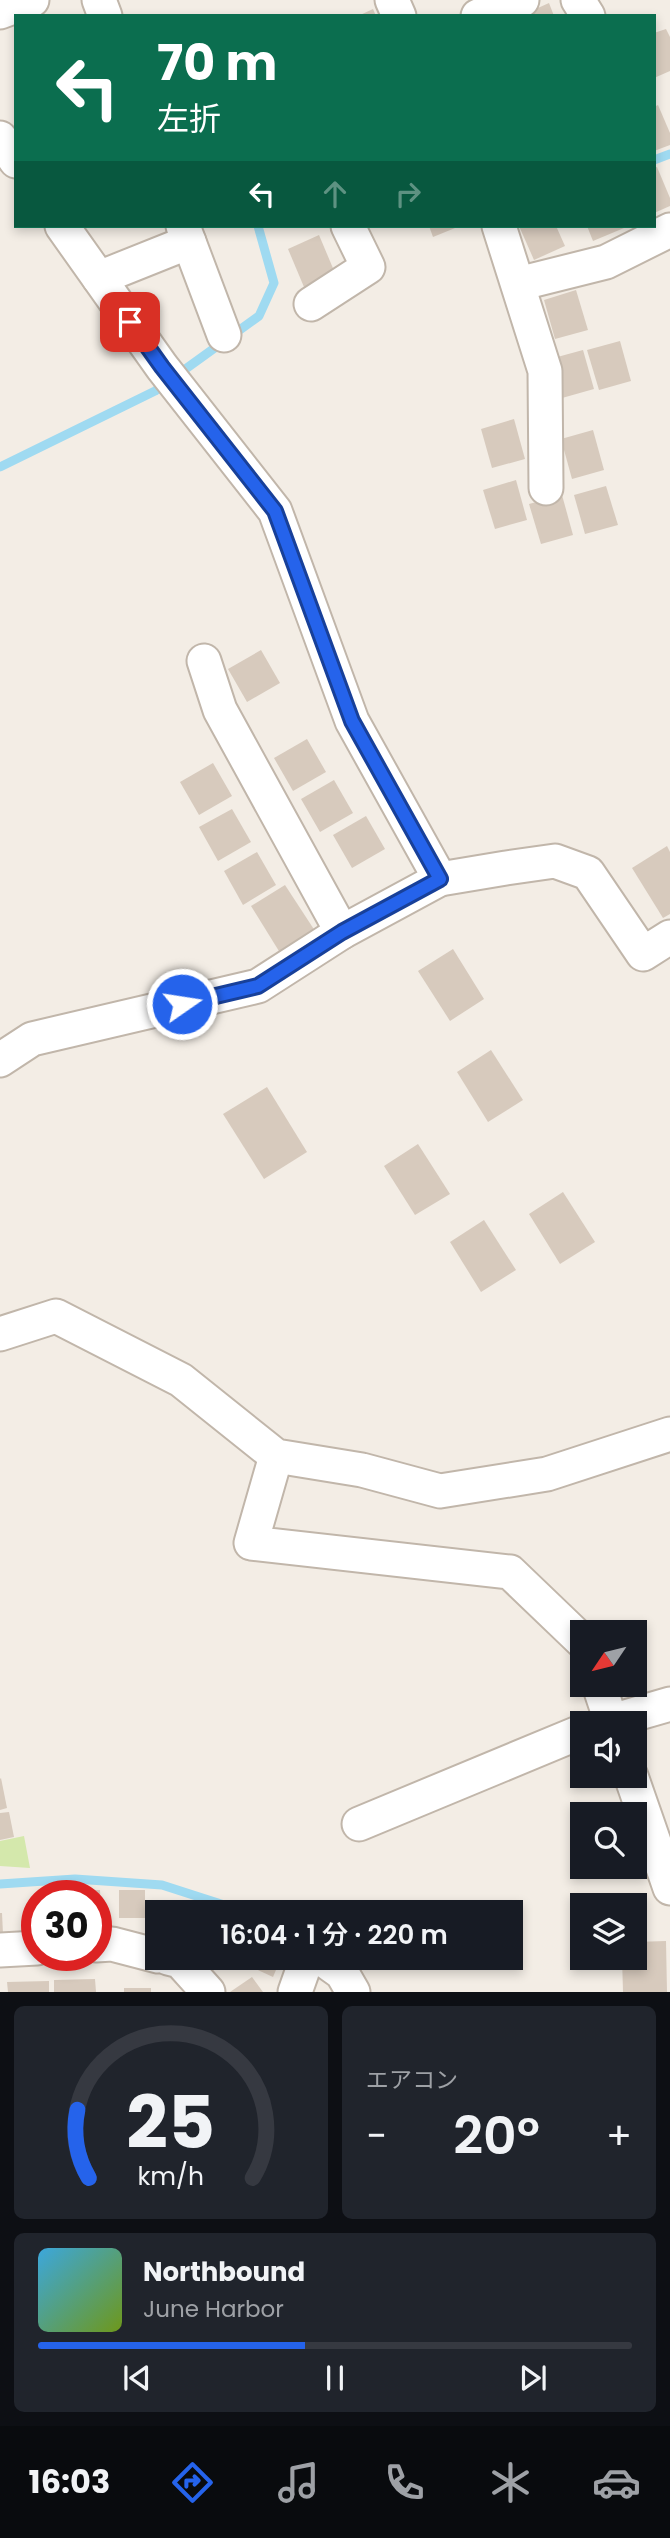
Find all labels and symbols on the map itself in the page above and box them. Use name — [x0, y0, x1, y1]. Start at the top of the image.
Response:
pin — [100, 292, 160, 352]
position arrow — [145, 967, 219, 1041]
north arrow — [570, 1620, 648, 1698]
speed limit sign: 30 — [21, 1880, 112, 1971]

